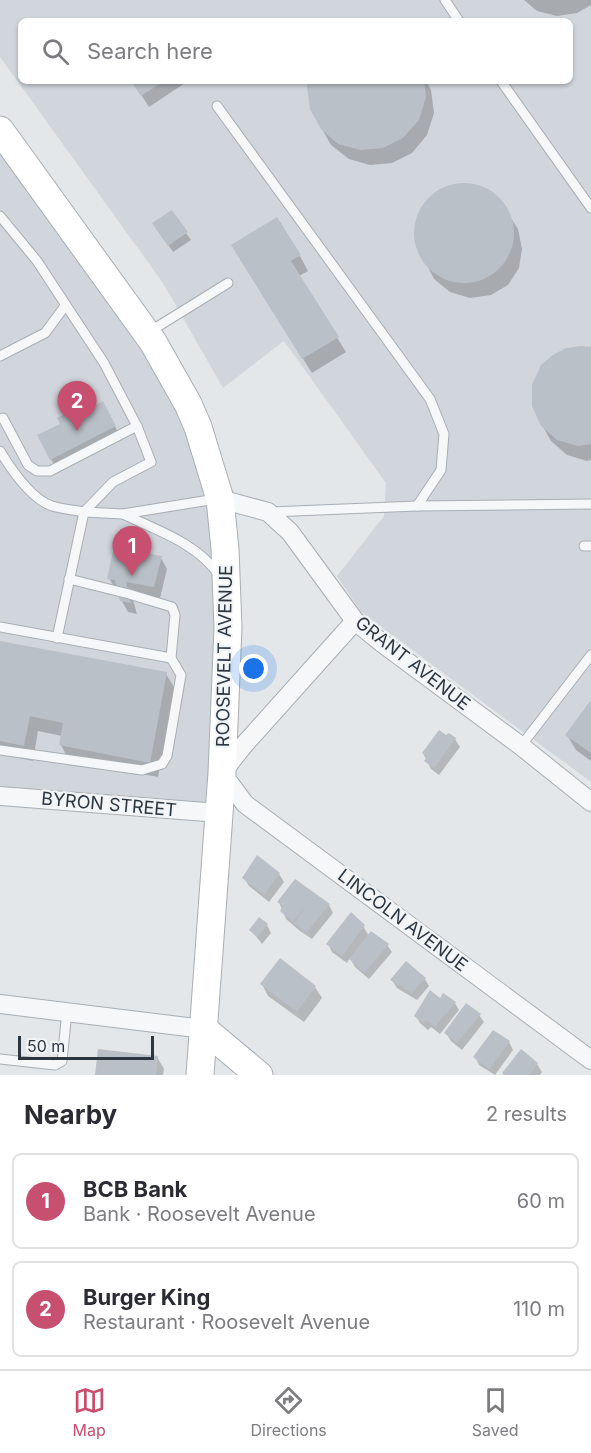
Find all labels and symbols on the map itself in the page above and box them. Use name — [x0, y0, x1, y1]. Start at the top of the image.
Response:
pin: 2 — [58, 382, 97, 431]
pin: 1 — [112, 526, 152, 576]
street label: ROOSEVELT AVENUE — [212, 565, 236, 747]
street label: GRANT AVENUE — [351, 612, 475, 714]
your location — [239, 654, 268, 683]
street label: BYRON STREET — [40, 788, 178, 820]
street label: LINCOLN AVENUE — [334, 865, 472, 975]
scale bar — [18, 1033, 154, 1060]

